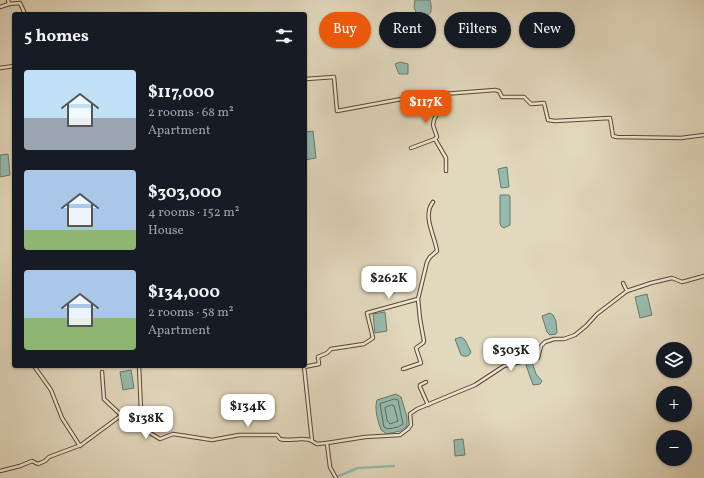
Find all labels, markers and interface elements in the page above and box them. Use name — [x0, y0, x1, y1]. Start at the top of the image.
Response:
chip: Buy — [319, 12, 371, 48]
chip: Rent — [379, 12, 436, 48]
chip: Filters — [444, 12, 511, 48]
chip: New — [519, 12, 575, 48]
text: 5 homes — [24, 25, 89, 48]
icon: filters — [273, 25, 295, 47]
text: $117,000 — [148, 81, 214, 104]
icon: home — [56, 86, 104, 134]
pin: $117K — [398, 90, 454, 124]
text: $117K — [409, 94, 443, 112]
text: 2 rooms · 68 m² — [148, 104, 234, 122]
text: Apartment — [148, 122, 211, 140]
text: $303,000 — [148, 181, 221, 204]
icon: home — [56, 186, 104, 234]
text: 4 rooms · 152 m² — [148, 204, 240, 222]
text: House — [148, 222, 184, 240]
pin: $262K — [361, 266, 417, 300]
text: $262K — [370, 270, 408, 288]
text: $134,000 — [148, 281, 220, 304]
icon: home — [56, 286, 104, 334]
text: 2 rooms · 58 m² — [148, 304, 233, 322]
text: Apartment — [148, 322, 211, 340]
pin: $303K — [483, 338, 539, 372]
text: $303K — [492, 342, 530, 360]
map controls — [656, 342, 692, 466]
button: layers — [656, 342, 692, 378]
button: + — [656, 386, 692, 422]
pin: $134K — [220, 394, 276, 428]
text: $134K — [230, 398, 266, 416]
pin: $138K — [118, 406, 174, 440]
text: $138K — [128, 410, 164, 428]
button: − — [656, 430, 692, 466]

